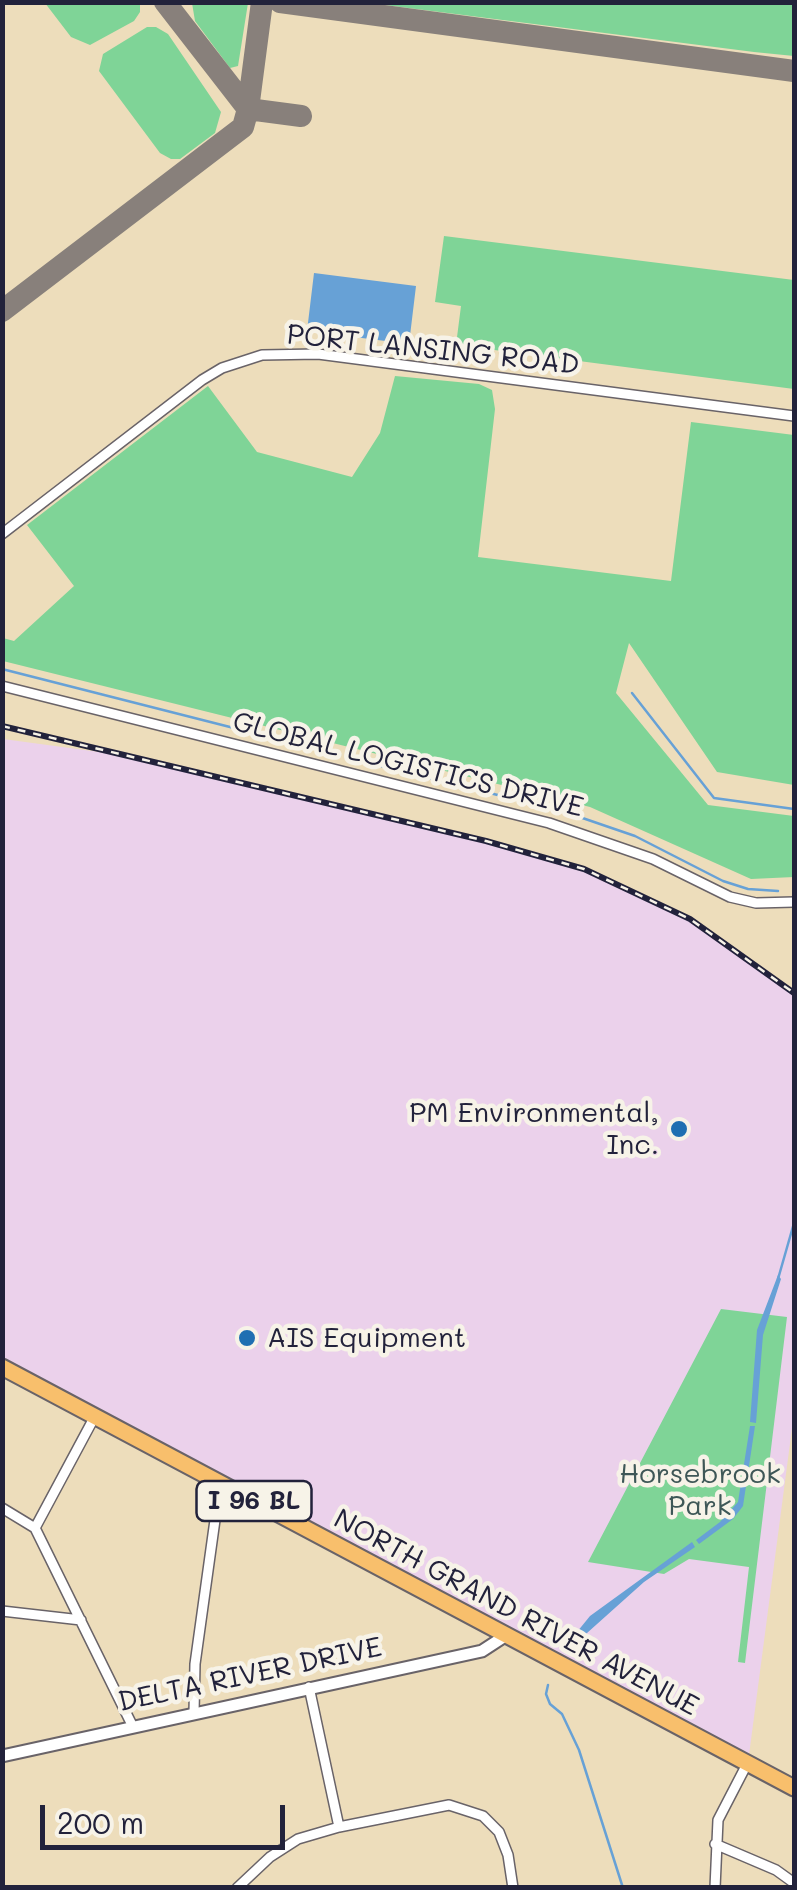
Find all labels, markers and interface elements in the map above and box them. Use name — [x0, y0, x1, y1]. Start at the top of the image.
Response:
street label: PORT LANSING ROAD — [285, 318, 581, 382]
street label: GLOBAL LOGISTICS DRIVE — [229, 705, 587, 825]
place label: PM Environmental, Inc. — [409, 1096, 659, 1162]
marker: PM Environmental, Inc. — [668, 1118, 690, 1140]
place label: AIS Equipment — [267, 1321, 466, 1355]
marker: AIS Equipment — [236, 1327, 258, 1349]
park label: Horsebrook Park — [619, 1457, 781, 1523]
road number: I 96 BL — [196, 1481, 312, 1521]
street label: NORTH GRAND RIVER AVENUE — [328, 1502, 704, 1724]
street label: DELTA RIVER DRIVE — [115, 1631, 385, 1719]
scale bar — [45, 1785, 290, 1847]
text: 200 m — [57, 1802, 144, 1842]

